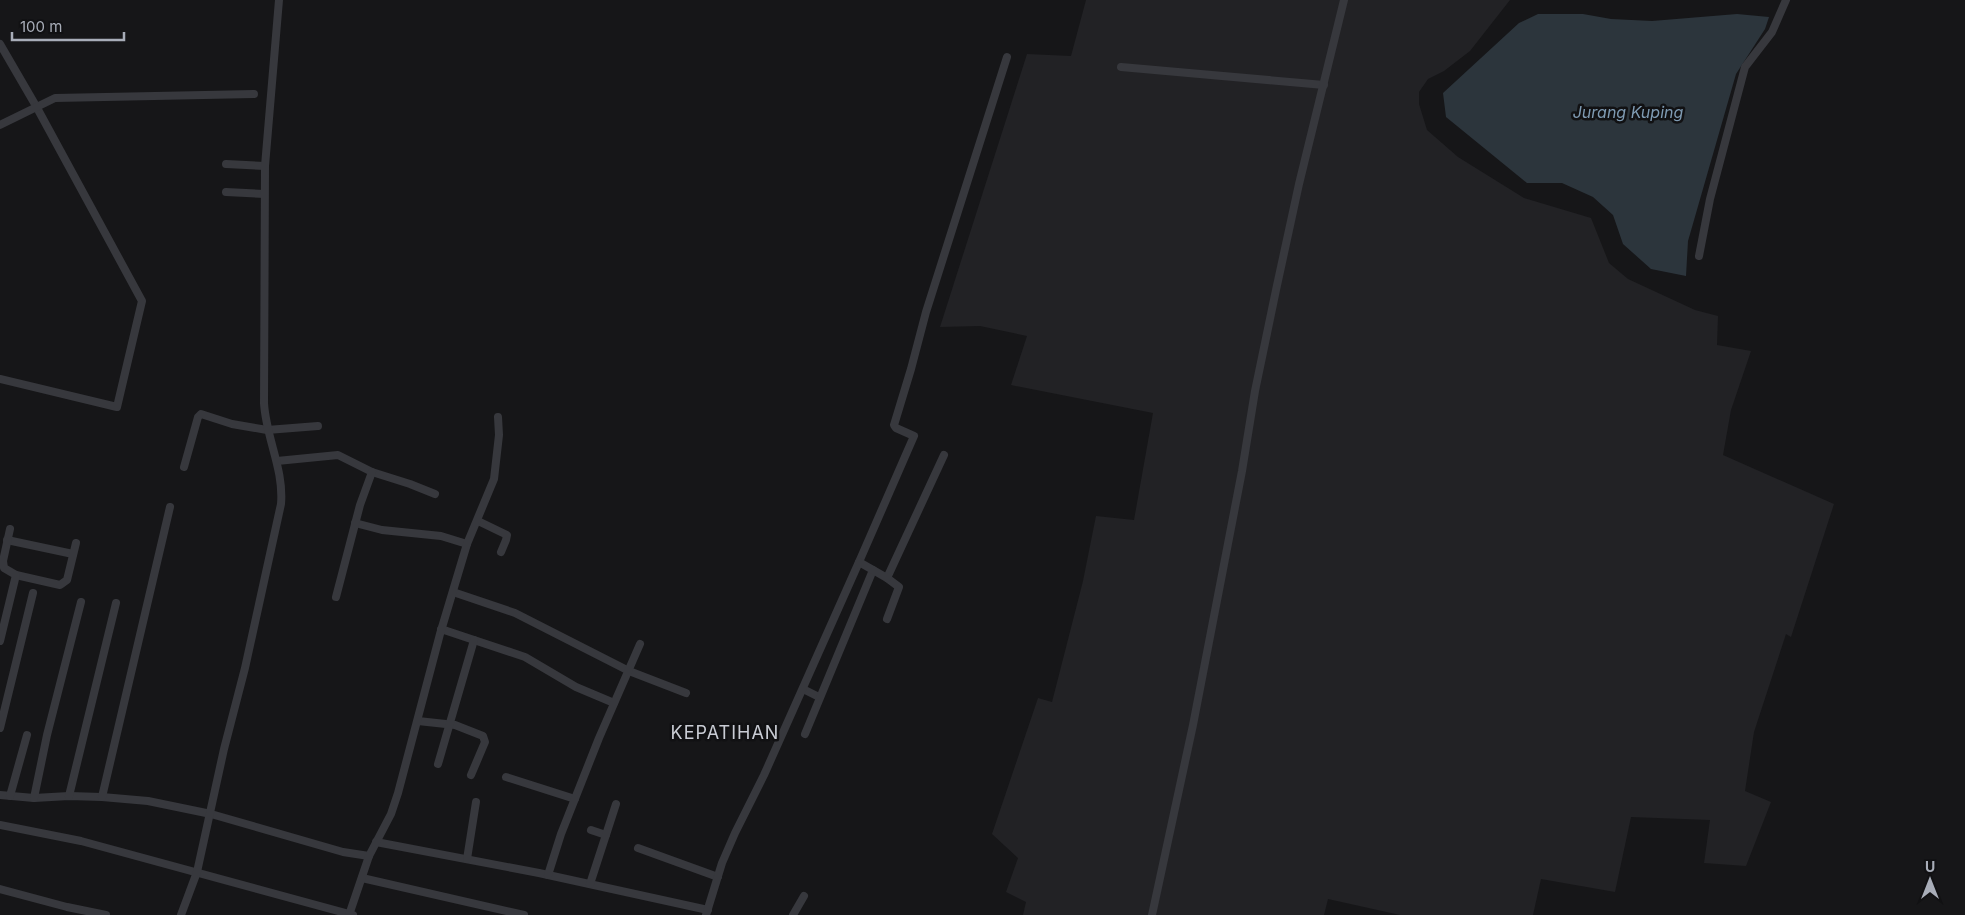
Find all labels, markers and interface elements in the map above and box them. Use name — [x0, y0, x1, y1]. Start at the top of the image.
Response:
scale bar — [12, 10, 125, 42]
text: 100 m — [20, 17, 62, 36]
water label: Jurang Kuping — [1573, 102, 1683, 122]
district label: KEPATIHAN — [671, 722, 779, 743]
north arrow — [1905, 855, 1955, 905]
text: U — [1925, 858, 1935, 875]

